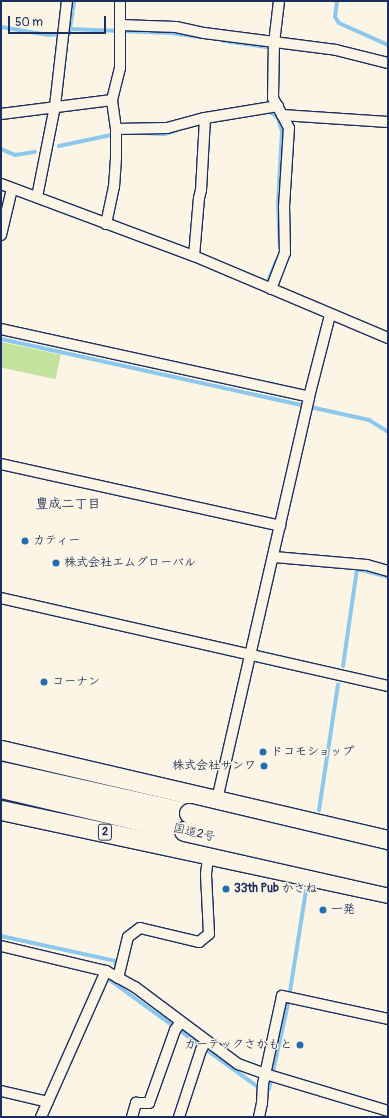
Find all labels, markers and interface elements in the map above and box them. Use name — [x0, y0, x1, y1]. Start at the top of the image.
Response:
scale bar — [10, 8, 108, 34]
text: 50 m — [15, 15, 43, 30]
district label: 豊成二丁目 — [36, 496, 100, 512]
place label: カティー — [33, 534, 81, 548]
marker: カティー — [20, 536, 30, 546]
place label: 株式会社エムグローバル — [64, 556, 196, 570]
marker: 株式会社エムグローバル — [51, 558, 61, 568]
place label: コーナン — [52, 675, 100, 689]
marker: コーナン — [39, 677, 49, 687]
place label: ドコモショップ — [271, 745, 355, 759]
marker: ドコモショップ — [258, 747, 268, 757]
place label: 株式会社サンワ — [172, 759, 256, 773]
marker: 株式会社サンワ — [259, 761, 269, 771]
street label: 国道2号 — [172, 821, 216, 845]
road number: 2 — [97, 823, 113, 841]
place label: 33th Pub かさね — [234, 882, 318, 896]
marker: 33th Pub かさね — [221, 884, 231, 894]
place label: 一発 — [331, 903, 355, 917]
marker: 一発 — [318, 905, 328, 915]
place label: カーテックさかもと — [184, 1038, 292, 1052]
marker: カーテックさかもと — [295, 1040, 305, 1050]

